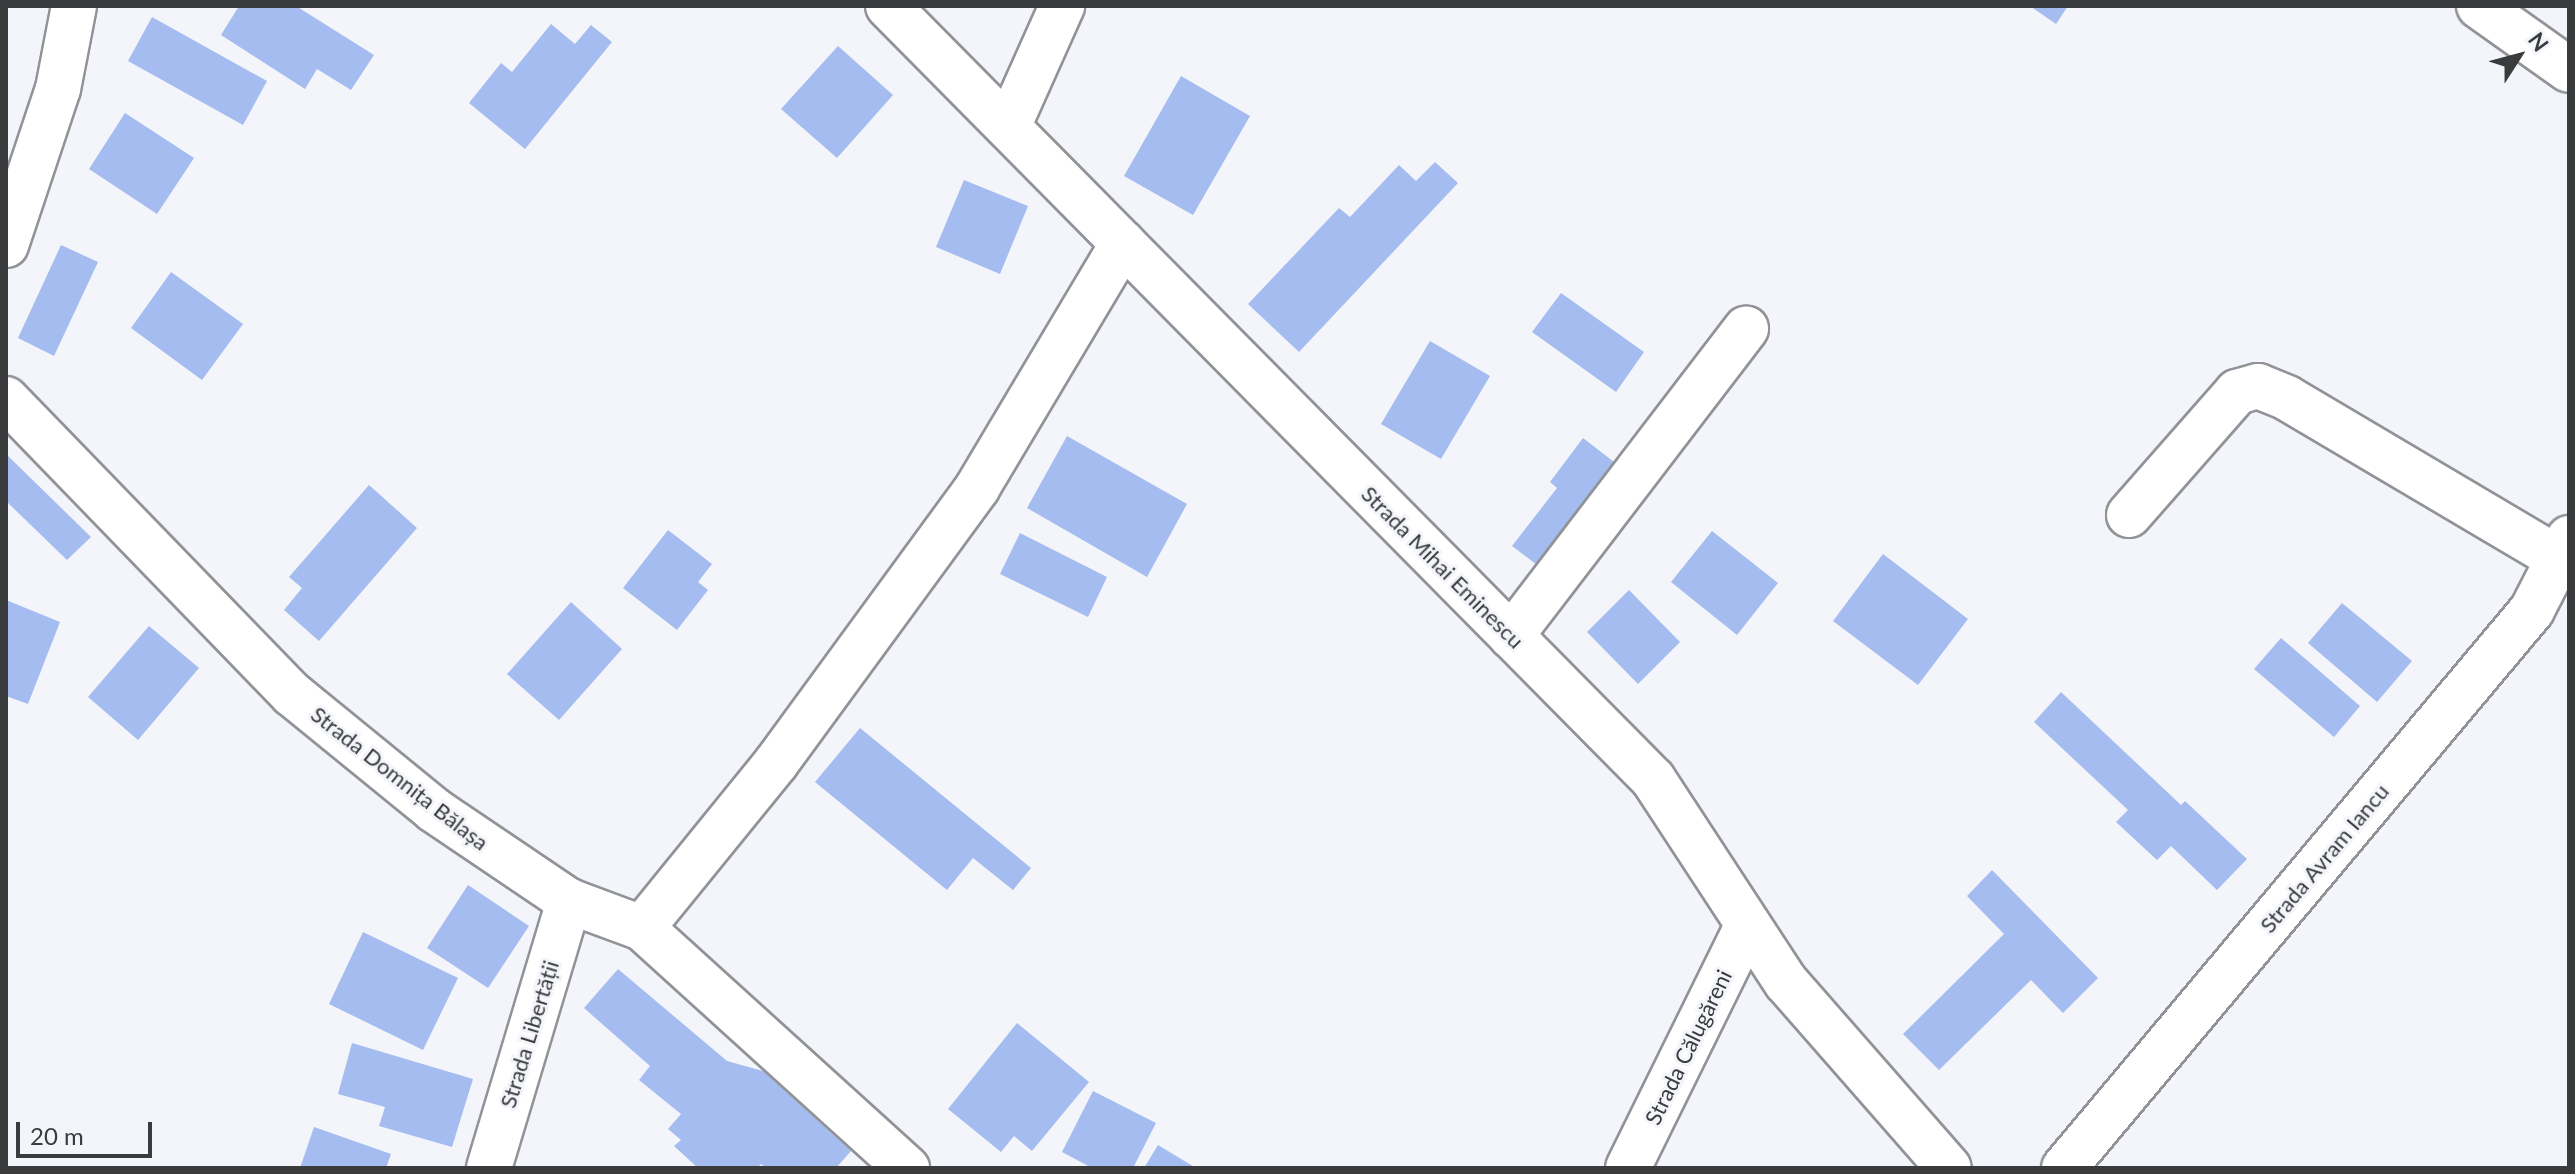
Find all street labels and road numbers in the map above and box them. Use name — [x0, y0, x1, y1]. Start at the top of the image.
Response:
street label: Strada Mihai Eminescu — [1356, 480, 1530, 654]
street label: Strada Domnița Bălașa — [306, 701, 494, 855]
street label: Strada Avram Iancu — [2254, 778, 2394, 938]
street label: Strada Libertății — [494, 957, 564, 1111]
street label: Strada Călugăreni — [1639, 965, 1737, 1129]

